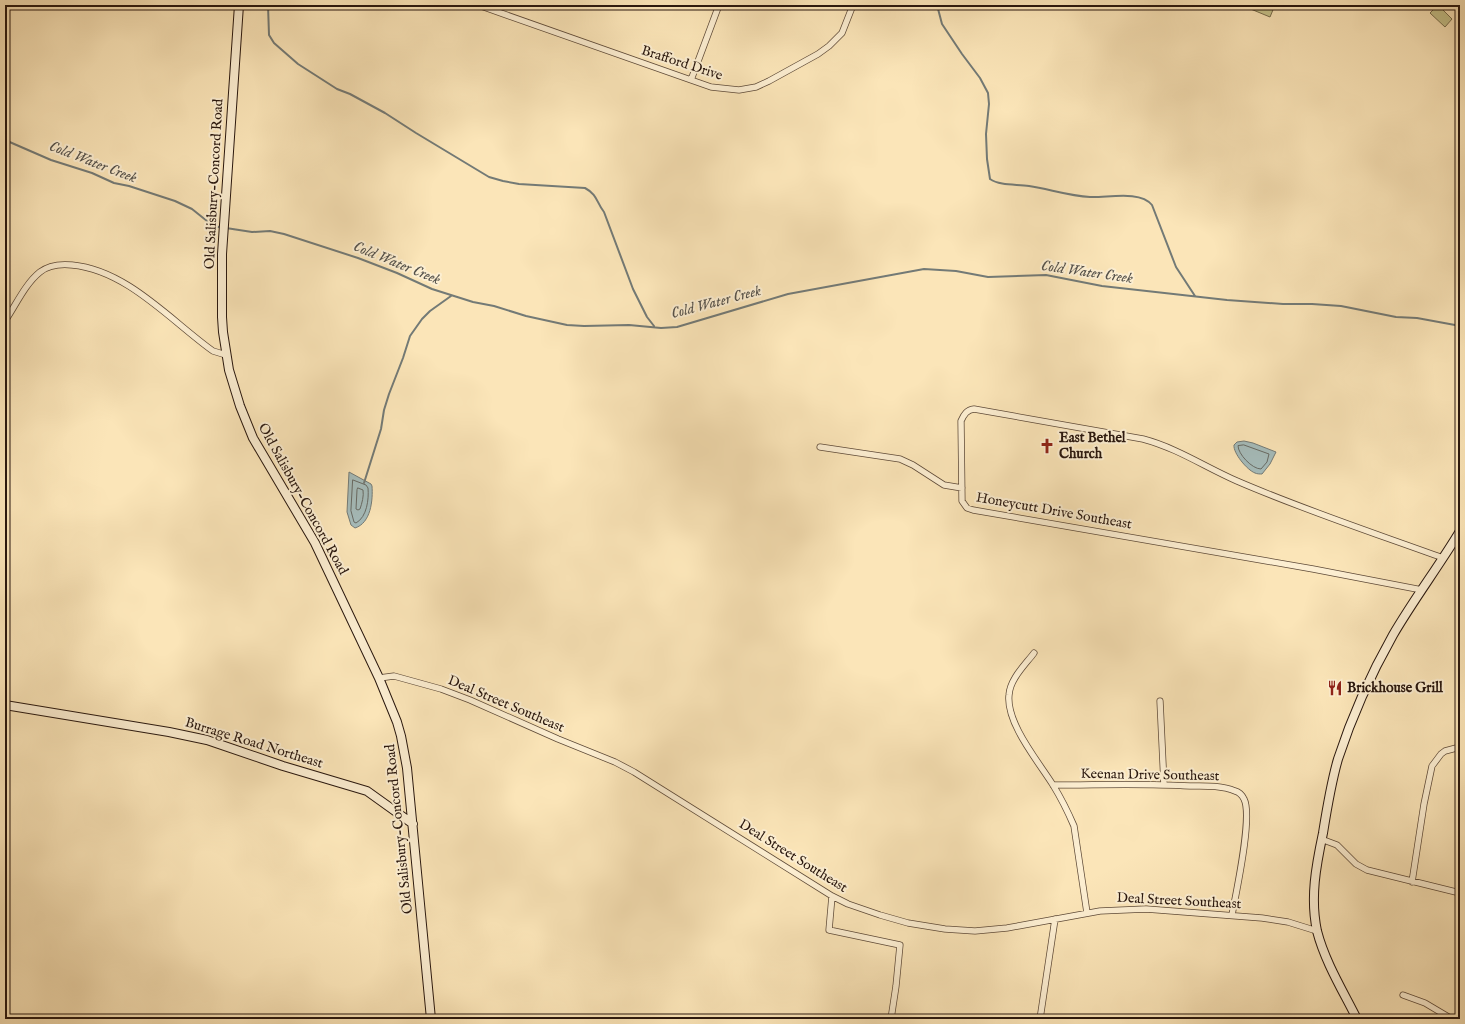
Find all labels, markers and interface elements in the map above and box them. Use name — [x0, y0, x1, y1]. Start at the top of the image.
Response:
street label: Brafford Drive — [639, 41, 726, 85]
street label: Old Salisbury-Concord Road — [201, 98, 227, 270]
water label: Cold Water Creek — [46, 137, 140, 187]
water label: Cold Water Creek — [351, 237, 443, 289]
water label: Cold Water Creek — [1040, 256, 1134, 288]
water label: Cold Water Creek — [669, 281, 763, 323]
street label: Old Salisbury-Concord Road — [254, 420, 352, 578]
place label: East Bethel Church — [1059, 429, 1127, 463]
church icon: East Bethel Church — [1038, 437, 1056, 455]
street label: Honeycutt Drive Southeast — [975, 488, 1133, 534]
street label: Deal Street Southeast — [445, 671, 567, 737]
restaurant icon: Brickhouse Grill — [1326, 679, 1344, 697]
place label: Brickhouse Grill — [1347, 679, 1444, 697]
street label: Burrage Road Northeast — [183, 713, 325, 773]
street label: Old Salisbury-Concord Road — [381, 743, 417, 915]
street label: Keenan Drive Southeast — [1080, 765, 1220, 785]
street label: Deal Street Southeast — [735, 815, 851, 897]
street label: Deal Street Southeast — [1116, 889, 1242, 913]

